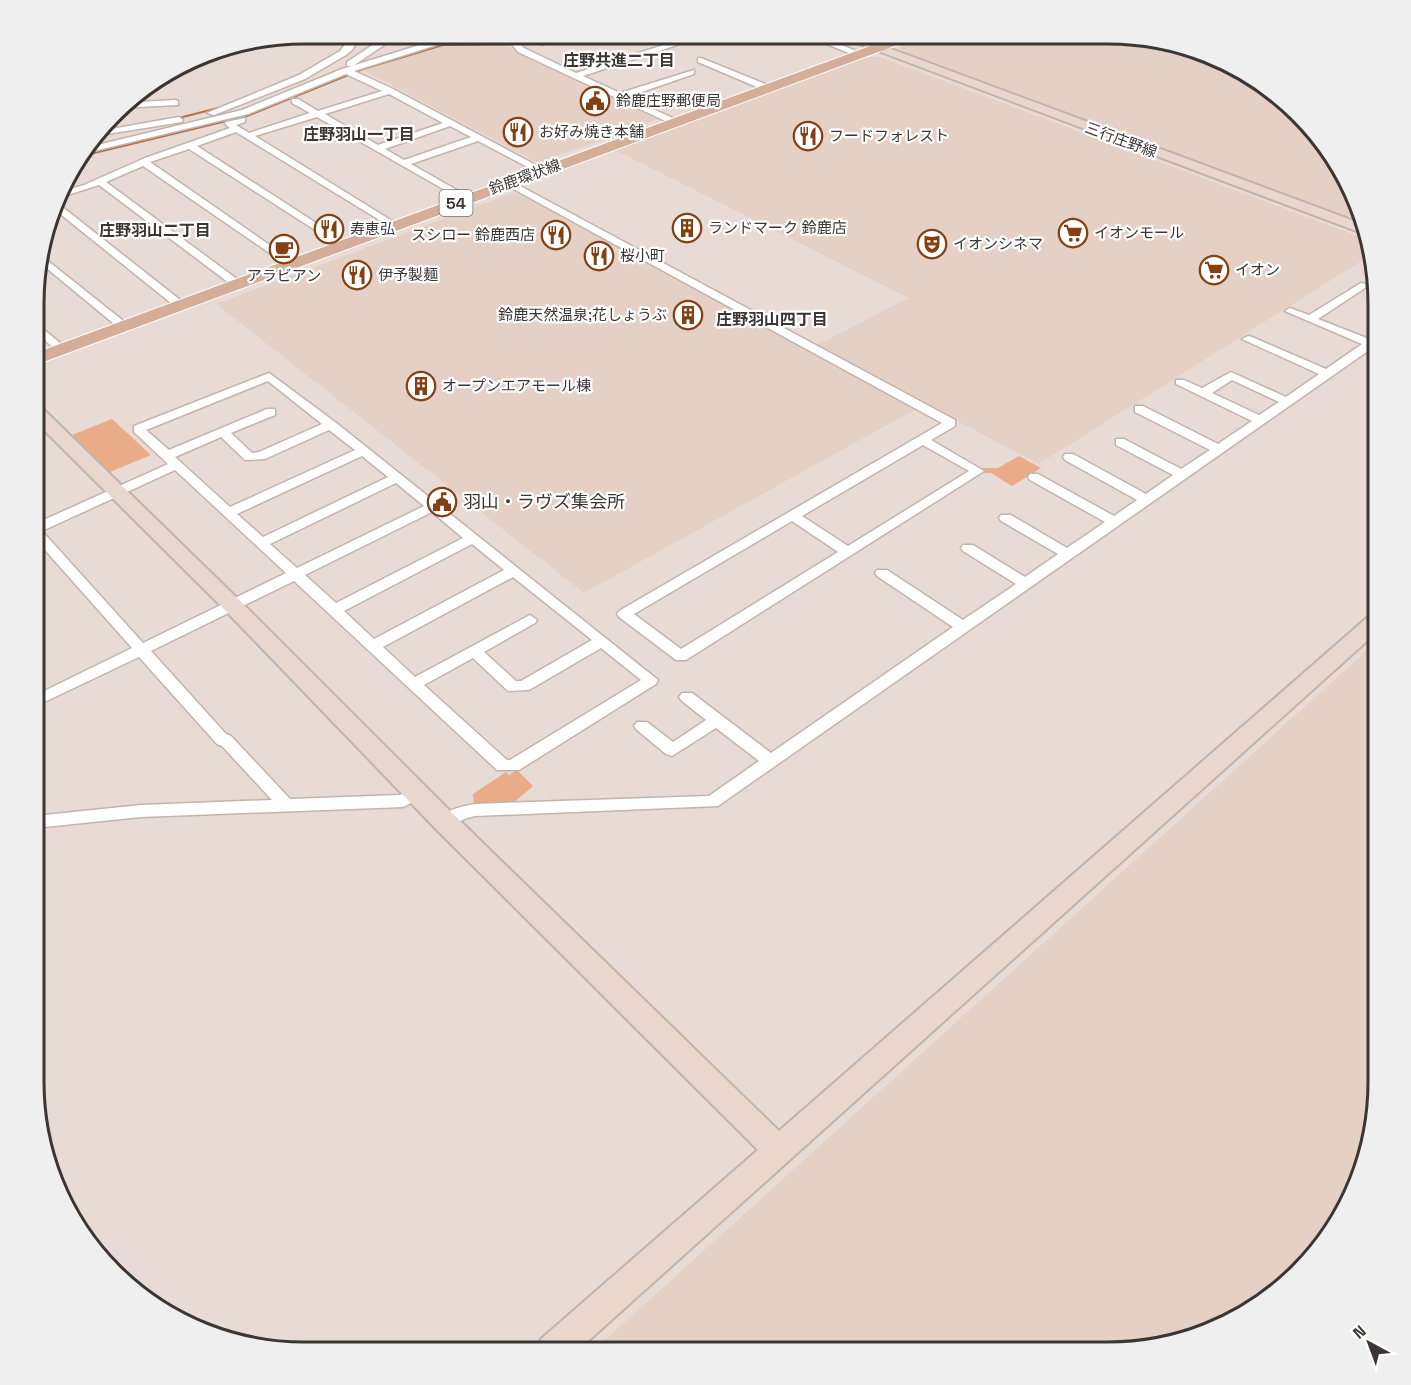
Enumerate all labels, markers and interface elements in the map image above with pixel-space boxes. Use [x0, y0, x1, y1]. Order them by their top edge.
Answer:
district label: 庄野共進二丁目 [563, 50, 675, 71]
public building icon: 鈴鹿庄野郵便局 [579, 85, 611, 117]
place label: 鈴鹿庄野郵便局 [616, 91, 721, 110]
restaurant icon: お好み焼き本舗 [502, 116, 534, 148]
street label: 三行庄野線 [1083, 118, 1160, 161]
restaurant icon: フードフォレスト [792, 120, 824, 152]
place label: お好み焼き本舗 [539, 122, 644, 141]
district label: 庄野羽山一丁目 [303, 124, 415, 145]
place label: フードフォレスト [829, 126, 949, 145]
street label: 鈴鹿環状線 [486, 155, 563, 198]
road number: 54 [440, 190, 472, 216]
building icon: ランドマーク 鈴鹿店 [671, 212, 703, 244]
restaurant icon: 寿恵弘 [313, 213, 345, 245]
supermarket icon: イオンモール [1057, 217, 1089, 249]
place label: ランドマーク 鈴鹿店 [708, 218, 847, 237]
place label: 寿恵弘 [350, 219, 395, 238]
restaurant icon: スシロー 鈴鹿西店 [540, 219, 572, 251]
district label: 庄野羽山二丁目 [99, 220, 211, 241]
place label: イオンモール [1094, 223, 1184, 242]
place label: スシロー 鈴鹿西店 [411, 225, 535, 244]
theatre icon: イオンシネマ [916, 228, 948, 260]
cafe icon: アラビアン [268, 233, 300, 265]
place label: イオンシネマ [953, 234, 1043, 253]
restaurant icon: 桜小町 [583, 240, 615, 272]
place label: 桜小町 [620, 246, 665, 265]
supermarket icon: イオン [1198, 254, 1230, 286]
restaurant icon: 伊予製麺 [341, 259, 373, 291]
place label: イオン [1235, 260, 1280, 279]
place label: 伊予製麺 [378, 265, 438, 284]
place label: アラビアン [247, 266, 321, 285]
building icon: 鈴鹿天然温泉;花しょうぶ [672, 299, 704, 331]
place label: 鈴鹿天然温泉;花しょうぶ [498, 305, 667, 324]
district label: 庄野羽山四丁目 [716, 309, 828, 330]
building icon: オープンエアモール棟 [405, 370, 437, 402]
place label: オープンエアモール棟 [442, 376, 591, 395]
public building icon: 羽山・ラヴズ集会所 [426, 486, 458, 518]
place label: 羽山・ラヴズ集会所 [463, 490, 625, 513]
north arrow [1339, 1313, 1399, 1373]
text: N [1349, 1321, 1370, 1344]

